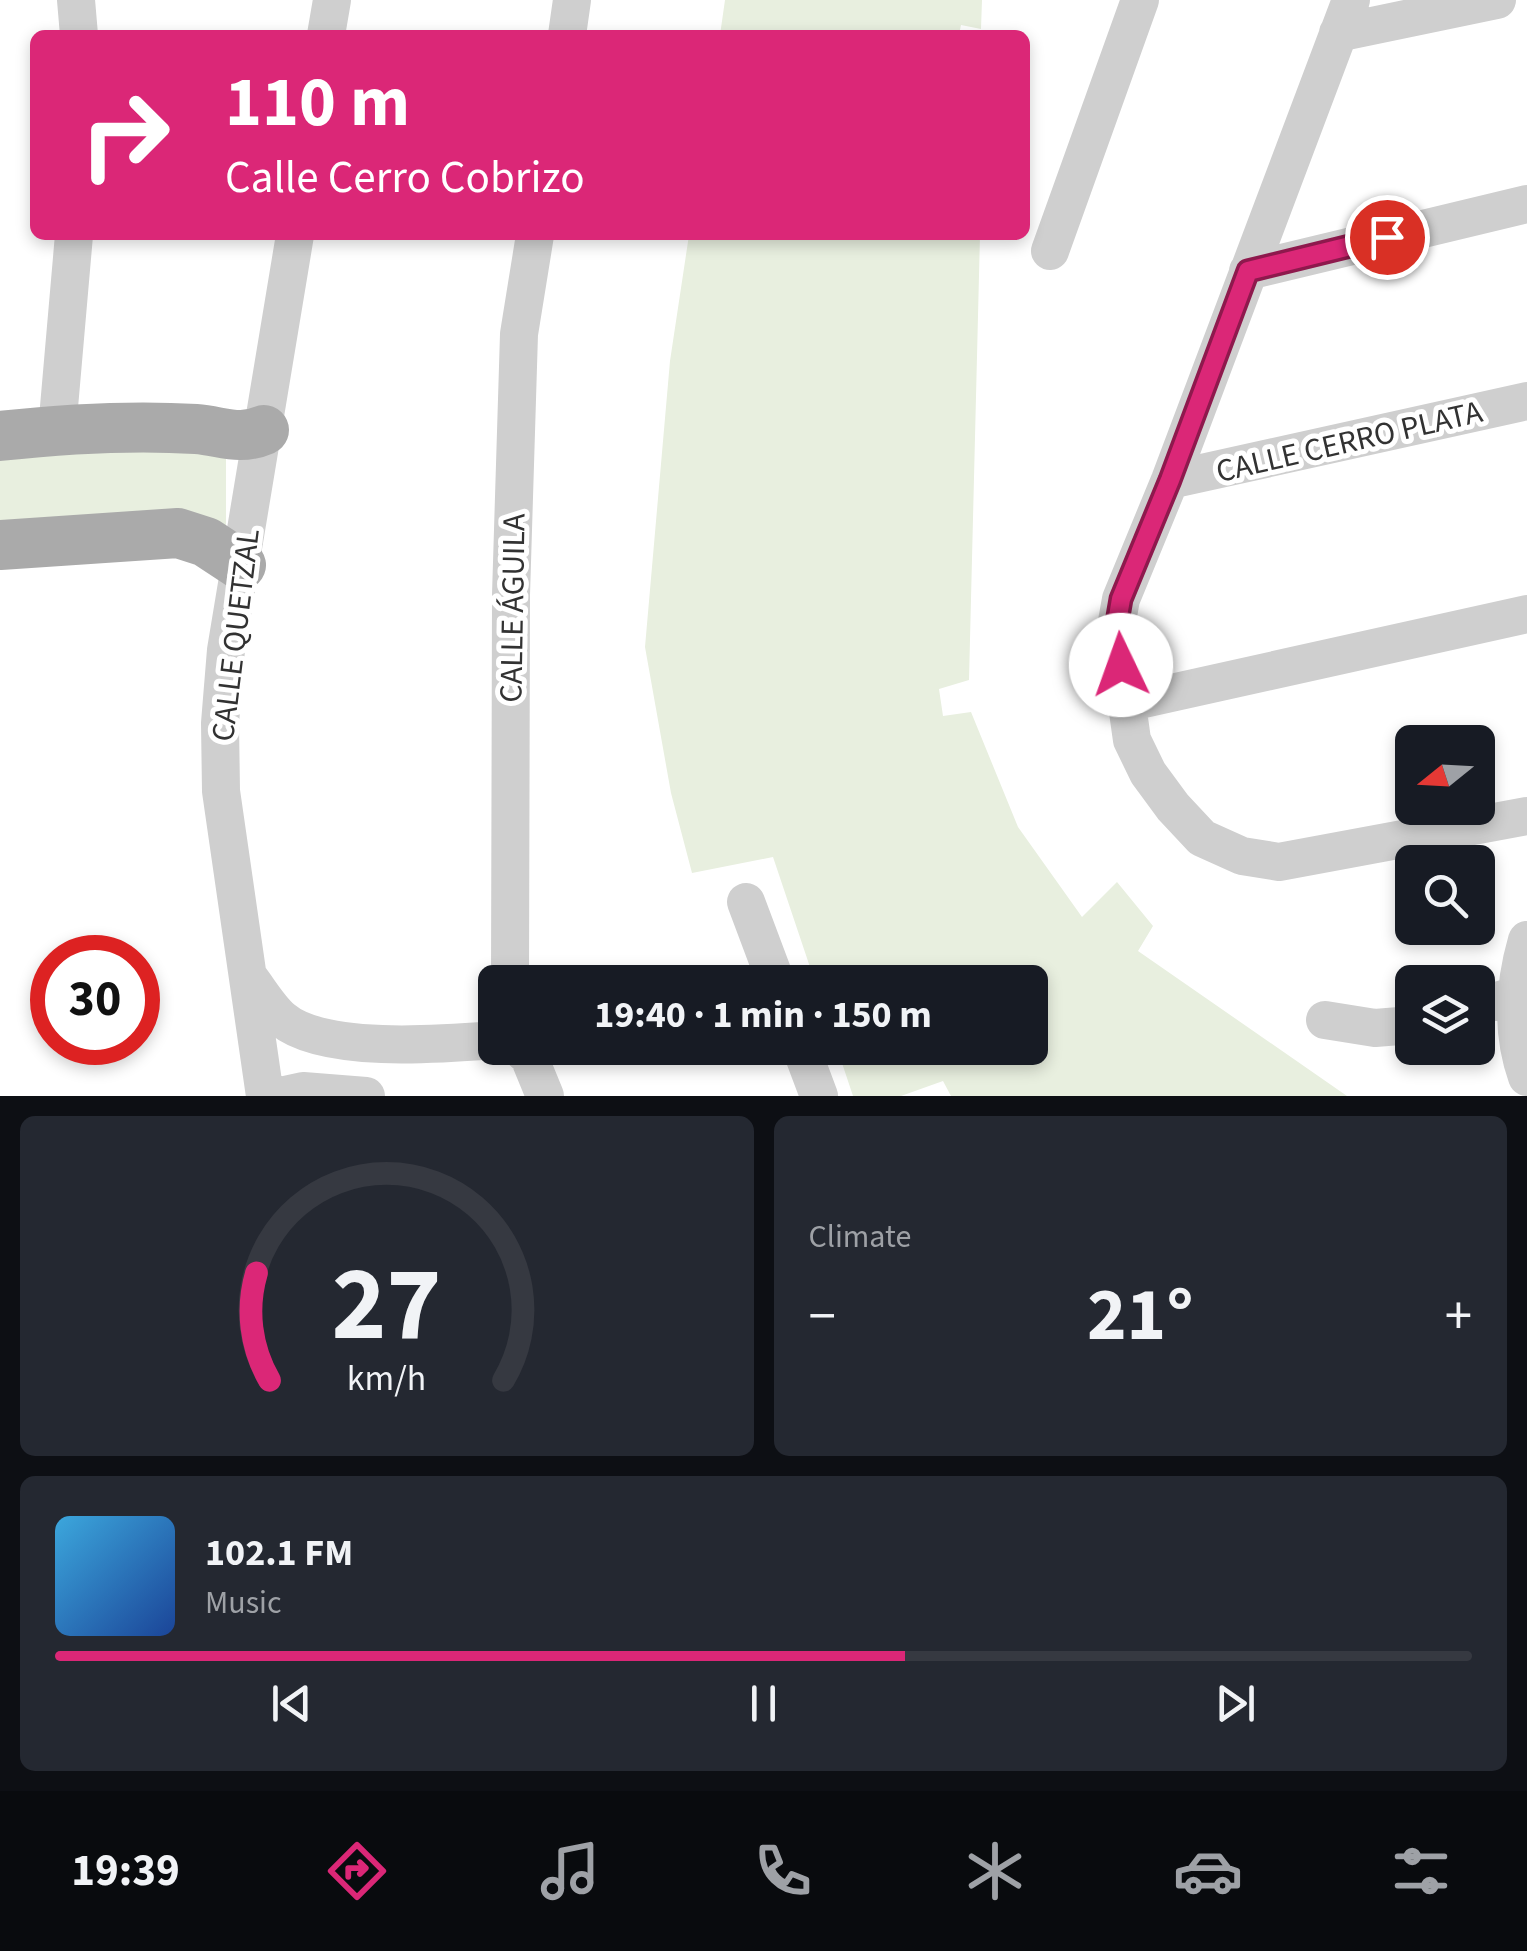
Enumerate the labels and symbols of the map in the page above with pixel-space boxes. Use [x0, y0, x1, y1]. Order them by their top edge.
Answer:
pin [1345, 195, 1430, 280]
street label: CALLE CERRO PLATA [1212, 389, 1487, 495]
street label: CALLE ÁGUILA [488, 513, 538, 703]
street label: CALLE QUETZAL [200, 526, 272, 744]
position arrow [1069, 613, 1173, 717]
north arrow [1395, 725, 1495, 825]
speed limit sign: 30 [30, 935, 160, 1065]

